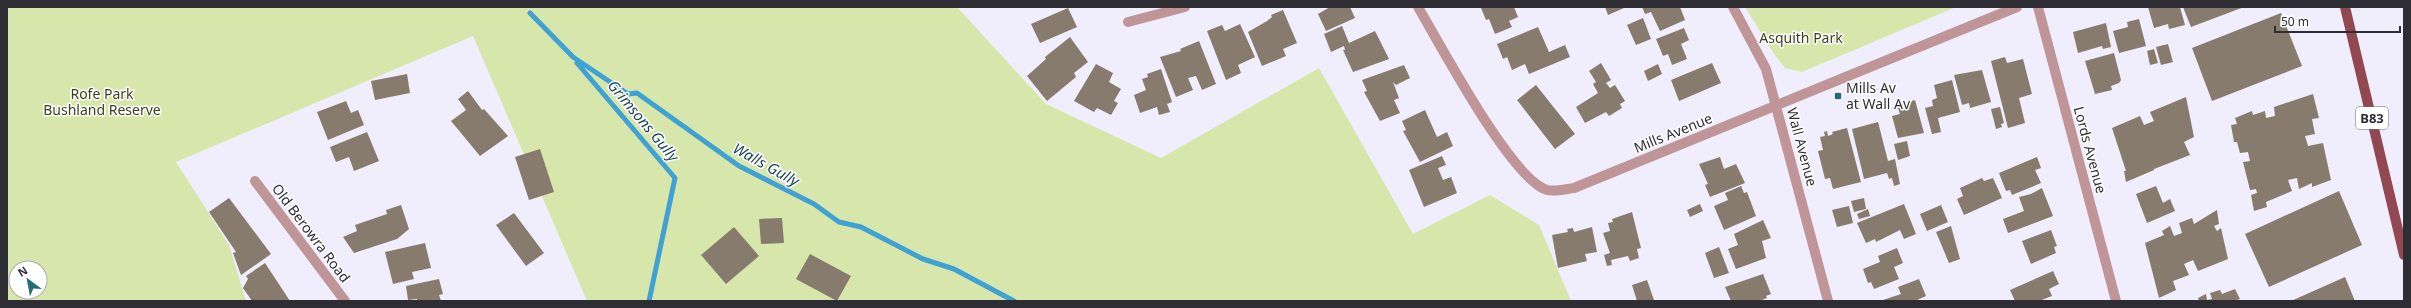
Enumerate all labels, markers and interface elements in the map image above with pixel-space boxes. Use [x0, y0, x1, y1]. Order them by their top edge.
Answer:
scale bar [2275, 8, 2400, 34]
text: 50 m [2281, 13, 2309, 30]
park label: Asquith Park [1759, 28, 1843, 47]
water label: Grimsons Gully [604, 75, 684, 166]
place label: Mills Av at Wall Av [1846, 78, 1911, 113]
park label: Rofe Park Bushland Reserve [43, 84, 161, 119]
marker: Mills Av at Wall Av [1833, 91, 1843, 101]
street label: Lords Avenue [2070, 104, 2111, 196]
street label: Wall Avenue [1783, 105, 1822, 188]
road number: B83 [2356, 107, 2388, 129]
street label: Mills Avenue [1631, 108, 1715, 157]
water label: Walls Gully [730, 138, 804, 191]
street label: Old Berowra Road [268, 179, 355, 286]
north arrow [8, 260, 48, 300]
text: N [15, 262, 30, 280]

